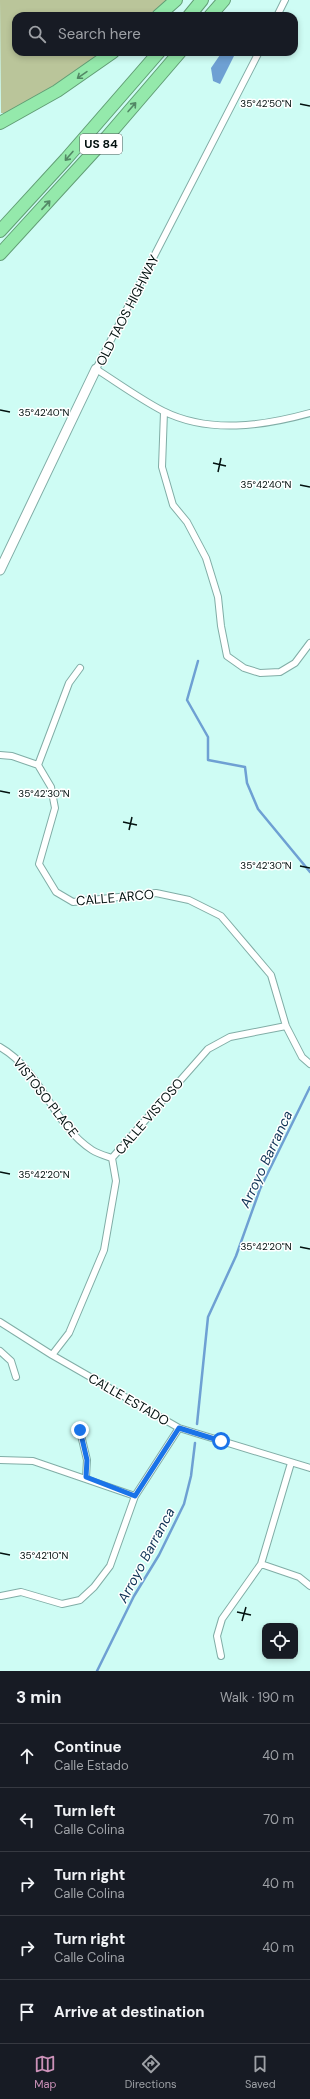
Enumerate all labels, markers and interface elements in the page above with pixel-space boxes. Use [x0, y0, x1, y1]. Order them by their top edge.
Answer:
search box [12, 12, 298, 56]
icon: search [26, 23, 48, 45]
text: Search here [58, 24, 141, 44]
one-way arrow [76, 71, 87, 79]
text: 35°42'50"N [240, 97, 292, 110]
one-way arrow [128, 102, 137, 113]
road number: US 84 [80, 134, 122, 154]
one-way arrow [65, 150, 74, 160]
one-way arrow [41, 200, 50, 210]
street label: OLD TAOS HIGHWAY [92, 252, 163, 369]
text: 35°42'40"N [18, 406, 70, 419]
text: 35°42'40"N [240, 478, 292, 491]
text: 35°42'30"N [18, 787, 70, 800]
text: 35°42'30"N [240, 859, 292, 872]
street label: CALLE ARCO [75, 886, 155, 909]
street label: VISTOSO PLACE [9, 1054, 82, 1140]
street label: CALLE VISTOSO [112, 1075, 187, 1158]
water label: Arroyo Barranca [235, 1107, 296, 1211]
text: 35°42'20"N [18, 1168, 70, 1181]
text: 35°42'20"N [240, 1240, 292, 1253]
street label: CALLE ESTADO [85, 1369, 172, 1429]
route end [71, 1421, 89, 1439]
route start [212, 1432, 230, 1450]
water label: Arroyo Barranca [113, 1504, 179, 1607]
text: 35°42'10"N [20, 1549, 68, 1562]
map controls [262, 1623, 298, 1659]
button: locate [262, 1623, 298, 1659]
text: 3 min [16, 1686, 61, 1708]
text: Walk · 190 m [220, 1689, 294, 1706]
text: Continue [54, 1737, 122, 1757]
icon: ahead [16, 1745, 38, 1767]
text: 40 m [262, 1747, 294, 1764]
text: Calle Estado [54, 1757, 129, 1774]
text: Turn left [54, 1801, 115, 1821]
icon: left [16, 1809, 38, 1831]
text: 70 m [263, 1811, 294, 1828]
text: Calle Colina [54, 1821, 125, 1838]
text: Turn right [54, 1865, 125, 1885]
icon: right [16, 1873, 38, 1895]
text: 40 m [262, 1875, 294, 1892]
text: Calle Colina [54, 1885, 125, 1902]
text: Turn right [54, 1929, 125, 1949]
icon: right [16, 1937, 38, 1959]
text: 40 m [262, 1939, 294, 1956]
text: Calle Colina [54, 1949, 125, 1966]
icon: arrive [16, 2001, 38, 2023]
text: Arrive at destination [54, 2002, 205, 2022]
tab: Map [34, 2053, 56, 2091]
tab: Directions [125, 2053, 177, 2091]
tab: Saved [245, 2053, 276, 2091]

